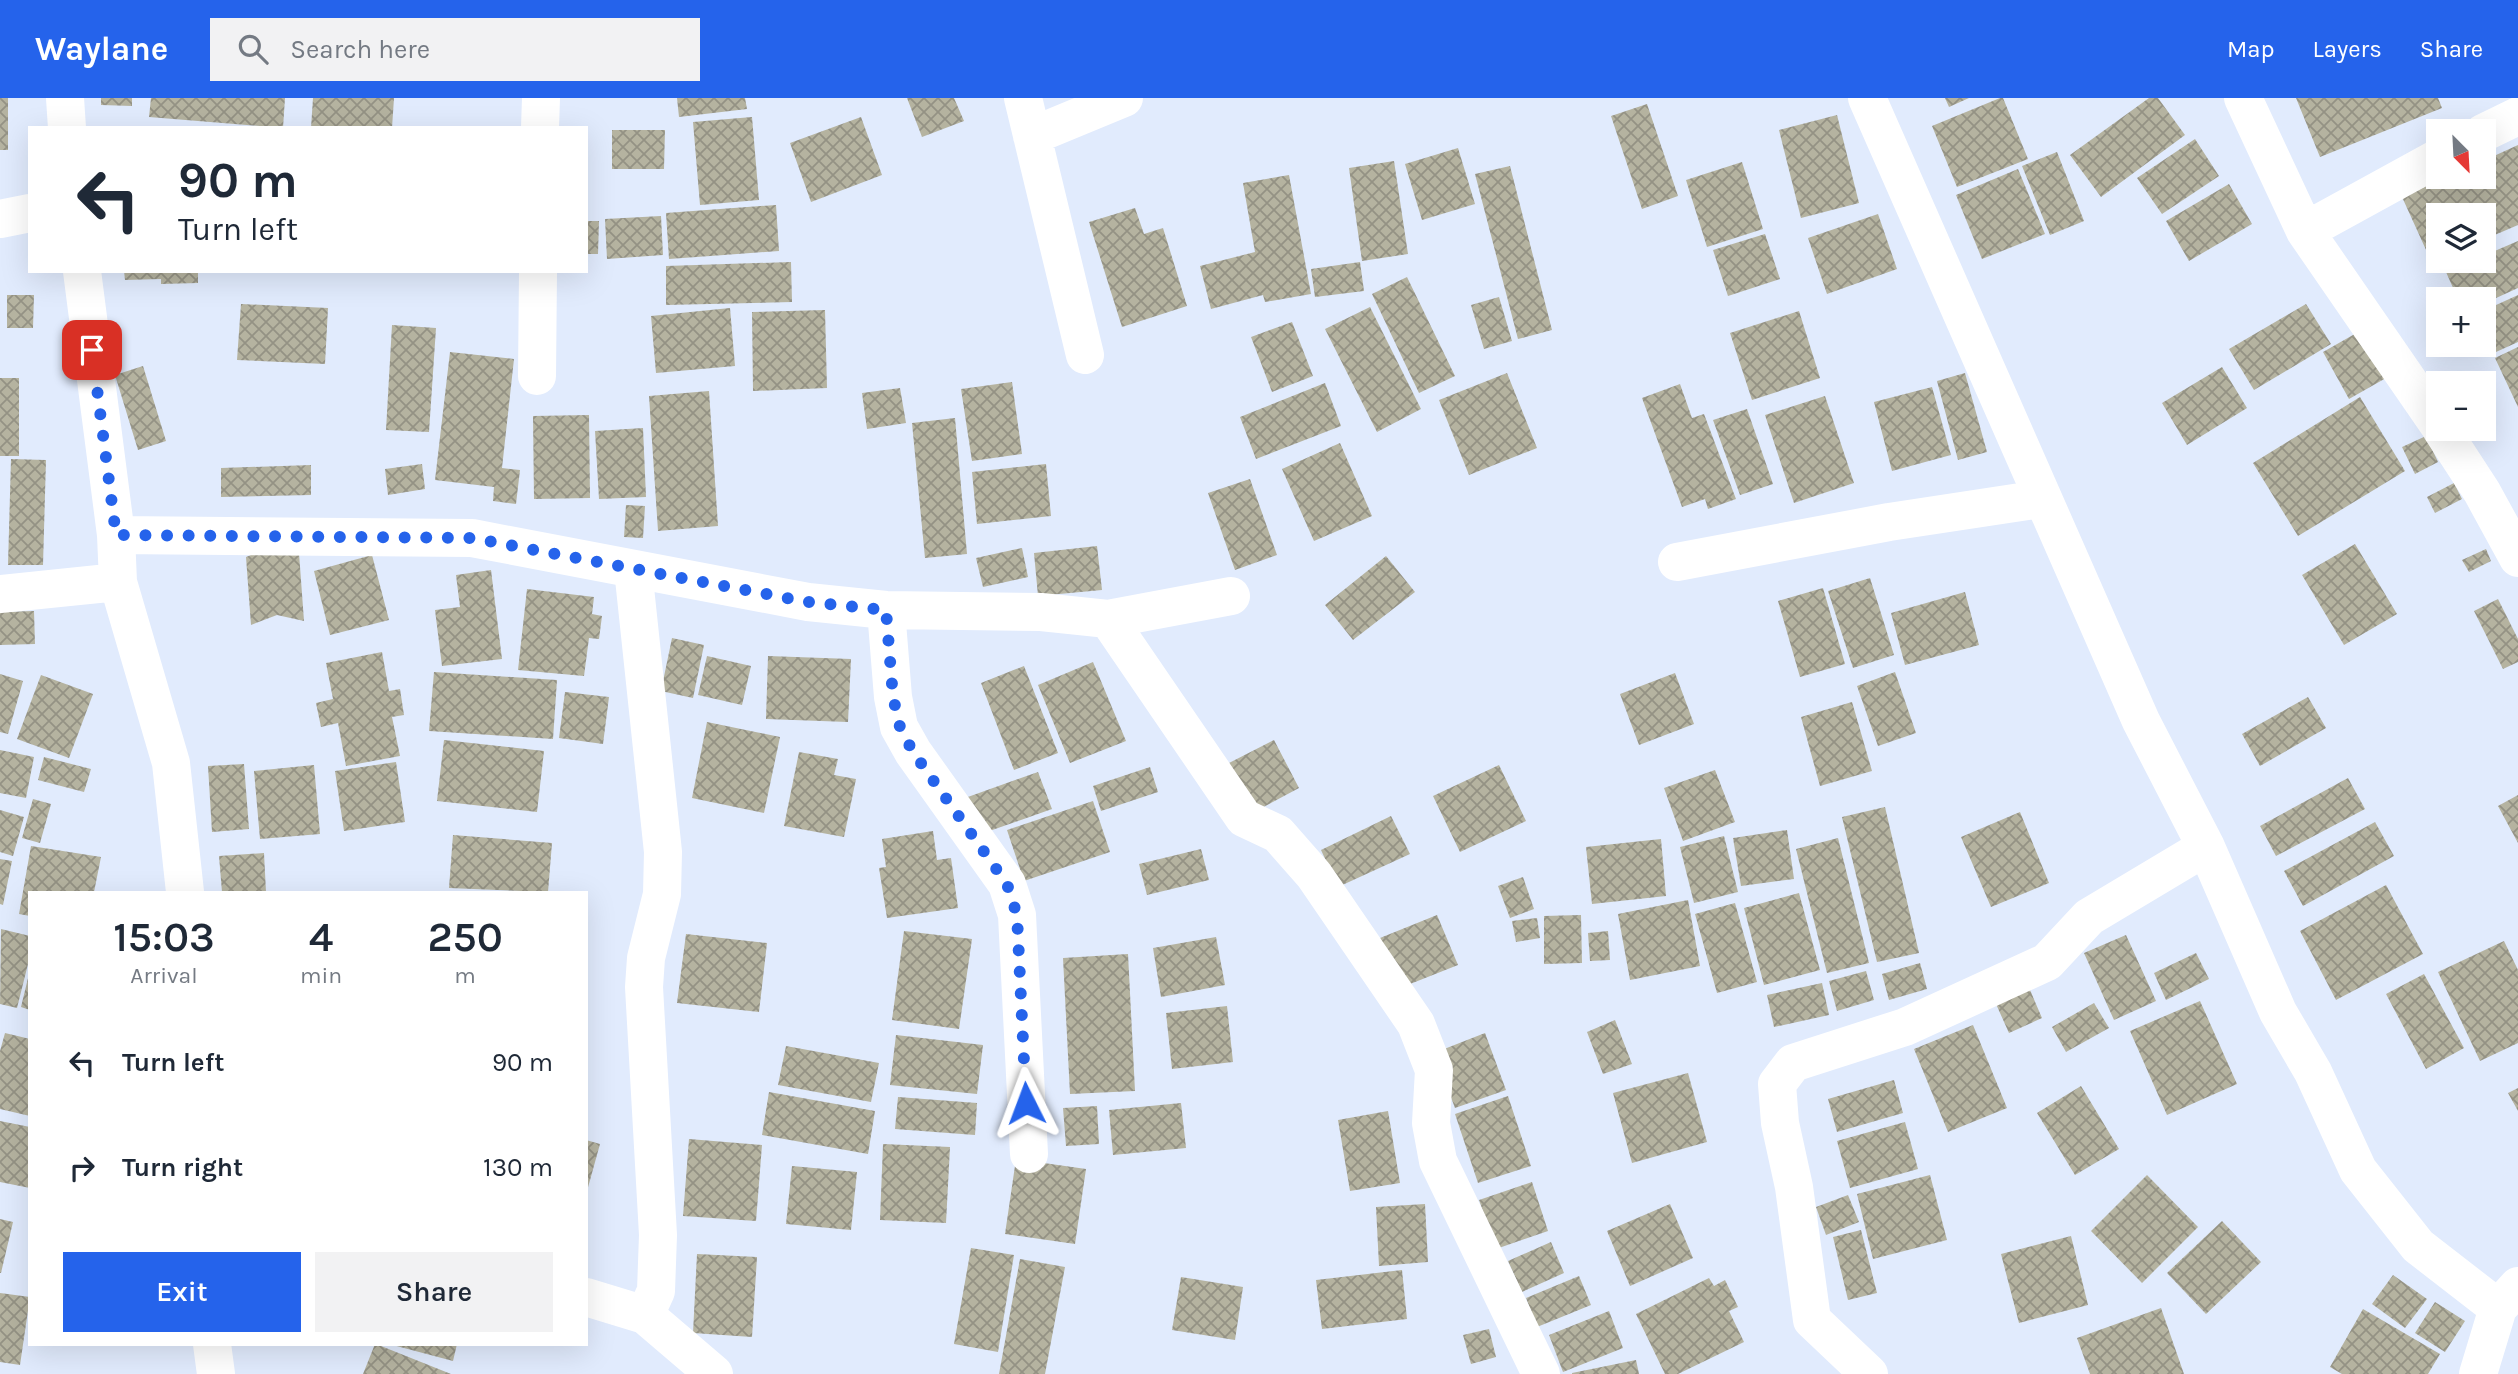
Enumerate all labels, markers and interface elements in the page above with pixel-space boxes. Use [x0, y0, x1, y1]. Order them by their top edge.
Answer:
search box [210, 18, 700, 81]
text: Waylane [35, 30, 168, 68]
icon: search [234, 30, 272, 68]
text: Search here [290, 34, 430, 65]
text: Map [2227, 35, 2275, 63]
text: Layers [2313, 35, 2382, 63]
text: Share [2420, 35, 2483, 63]
north arrow [2426, 119, 2496, 189]
map controls [2426, 119, 2496, 441]
text: 90 m [178, 152, 298, 209]
icon: left [63, 154, 154, 245]
button: layers [2426, 203, 2496, 273]
text: Turn left [178, 211, 298, 248]
button: + [2426, 287, 2496, 357]
pin [62, 320, 122, 380]
icon: arrive [73, 331, 111, 369]
button: − [2426, 371, 2496, 441]
text: 15:03 [113, 912, 215, 962]
text: 4 [309, 912, 333, 962]
text: 250 [427, 912, 503, 962]
text: Arrival [130, 962, 198, 989]
text: min [300, 962, 342, 989]
text: m [454, 962, 476, 989]
icon: left [63, 1044, 101, 1082]
text: Turn left [122, 1047, 224, 1078]
text: 90 m [492, 1047, 553, 1078]
position arrow [989, 1066, 1063, 1140]
icon: right [63, 1149, 101, 1187]
text: Turn right [122, 1152, 243, 1183]
text: 130 m [483, 1152, 553, 1183]
button: Exit [63, 1252, 301, 1332]
button: Share [315, 1252, 553, 1332]

